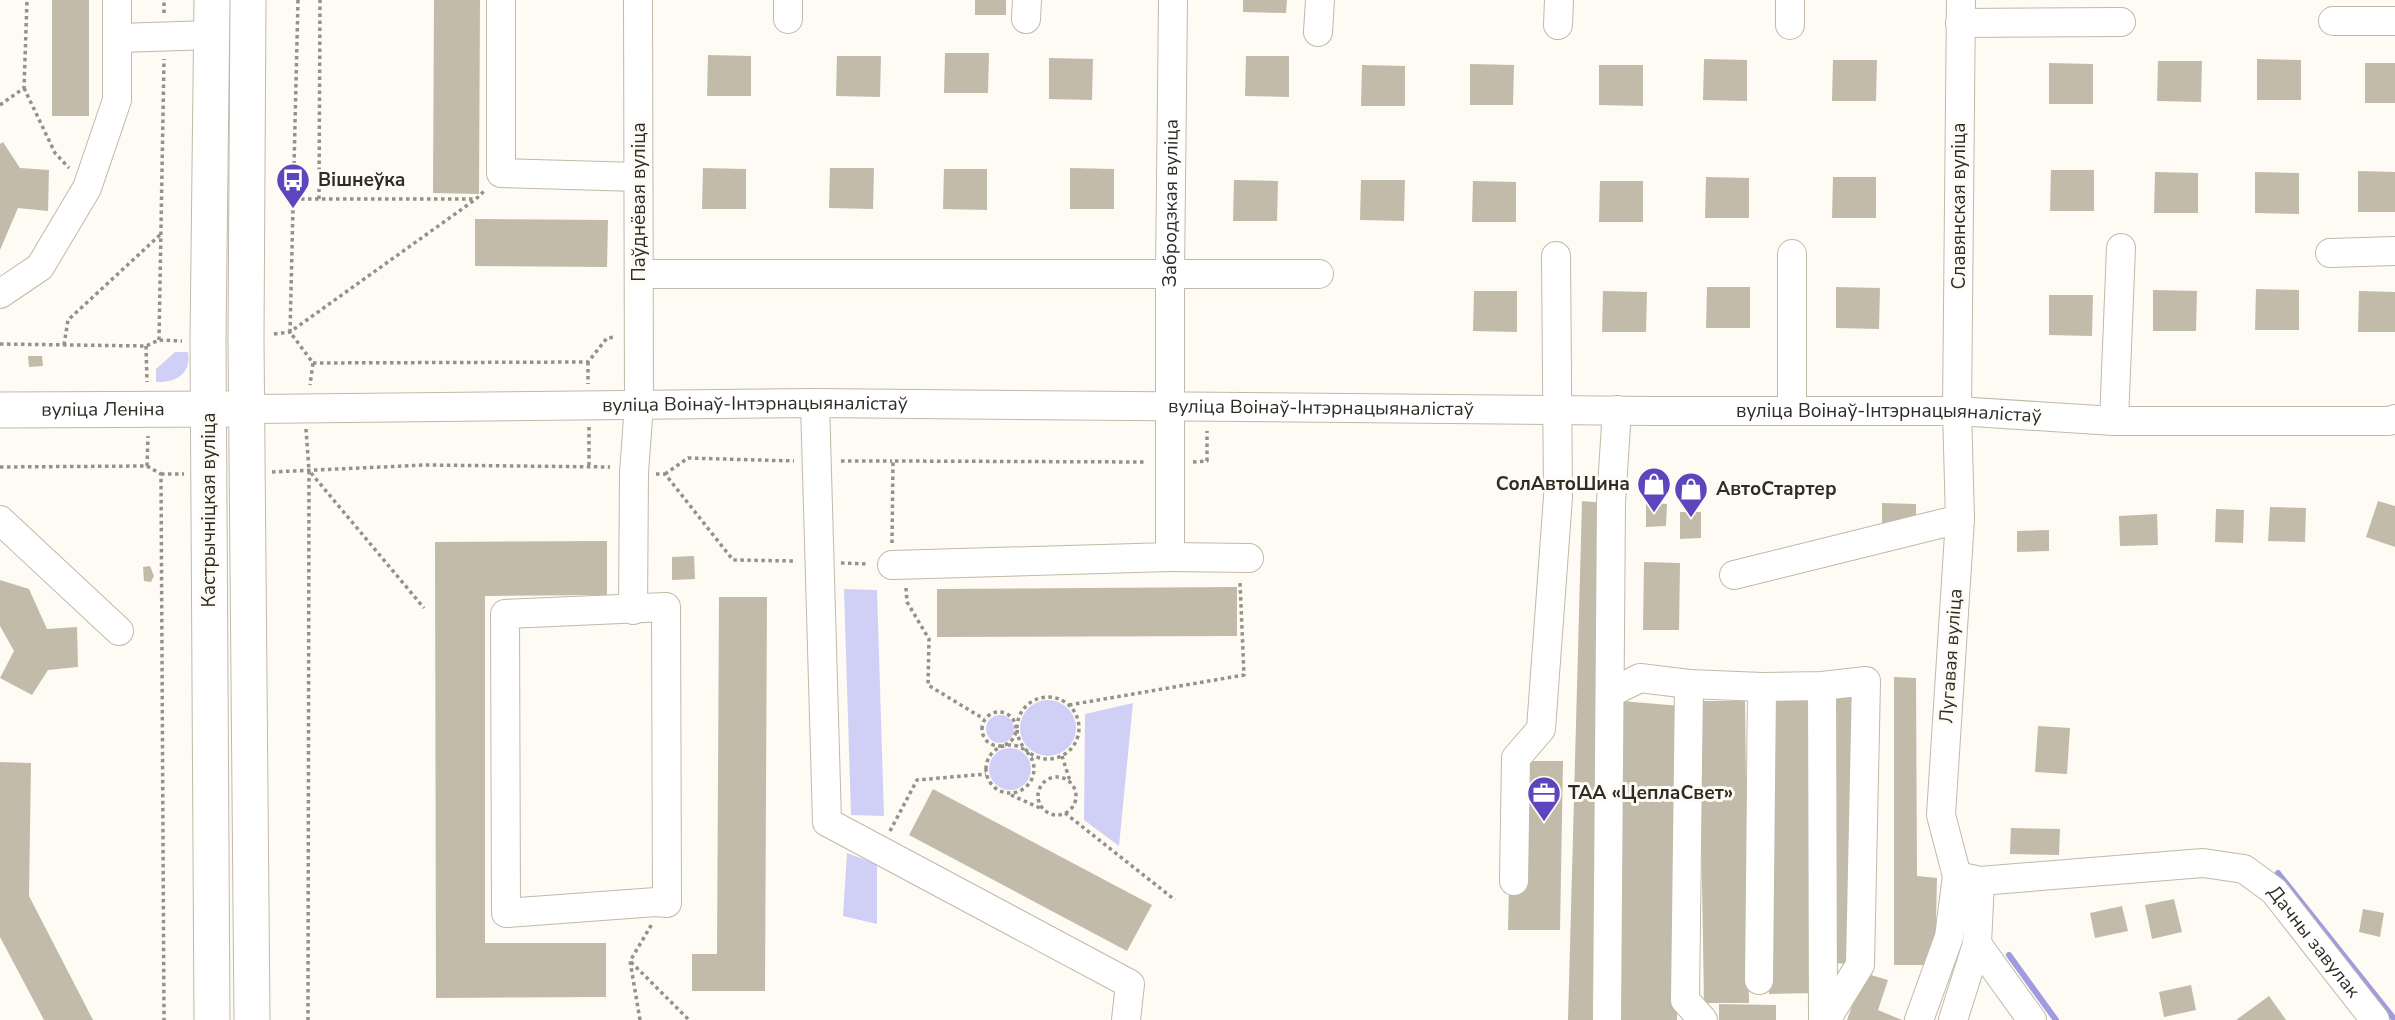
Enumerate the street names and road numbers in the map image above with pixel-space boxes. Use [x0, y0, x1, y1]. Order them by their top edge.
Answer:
street label: Забродзкая вуліца [1157, 119, 1185, 287]
street label: Паўднёвая вуліца [626, 122, 652, 282]
street label: Славянская вуліца [1946, 123, 1972, 289]
street label: вуліца Воінаў-Інтэрнацыяналістаў [602, 390, 908, 418]
street label: вуліца Воінаў-Інтэрнацыяналістаў [1168, 393, 1474, 422]
street label: вуліца Леніна [41, 396, 165, 423]
street label: вуліца Воінаў-Інтэрнацыяналістаў [1736, 398, 2042, 429]
street label: Кастрычніцкая вуліца [196, 413, 222, 607]
street label: Лугавая вуліца [1933, 588, 1969, 724]
street label: Дачны завулак [2261, 880, 2366, 1003]

